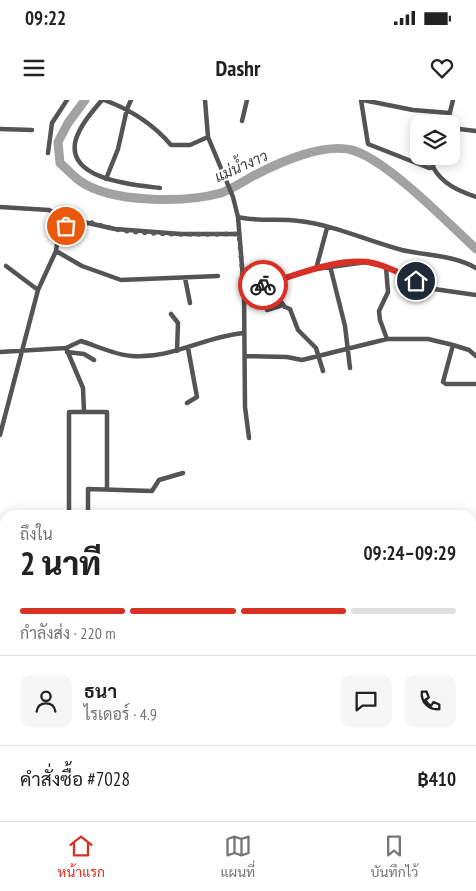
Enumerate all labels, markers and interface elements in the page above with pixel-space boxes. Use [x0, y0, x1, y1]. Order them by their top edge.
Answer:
text: 09:22 [25, 6, 66, 30]
icon: menu [20, 54, 48, 82]
text: Dashr [216, 54, 260, 82]
icon: heart [428, 54, 456, 82]
map controls [410, 115, 460, 165]
button: layers [410, 115, 460, 165]
water label: แม่น้ำงาว [210, 143, 271, 186]
pin [45, 205, 87, 247]
icon: bag [52, 212, 80, 240]
courier [238, 260, 288, 310]
pin [395, 260, 437, 302]
icon: home [402, 267, 430, 295]
icon: bike [249, 271, 277, 299]
text: ถึงใน [20, 524, 53, 544]
text: 09:24–09:29 [363, 541, 456, 565]
text: 2 นาที [20, 542, 101, 584]
text: กำลังส่ง · 220 m [20, 623, 116, 643]
button: person [20, 675, 72, 727]
button: chat [340, 675, 392, 727]
button: phone [404, 675, 456, 727]
text: ธนา [84, 679, 117, 703]
text: ไรเดอร์ · 4.9 [84, 704, 157, 724]
text: คำสั่งซื้อ #7028 [20, 767, 130, 791]
text: ฿410 [417, 767, 456, 791]
tab: หน้าแรก [58, 832, 105, 881]
tab: แผนที่ [220, 832, 255, 881]
tab: บันทึกไว้ [371, 832, 418, 881]

